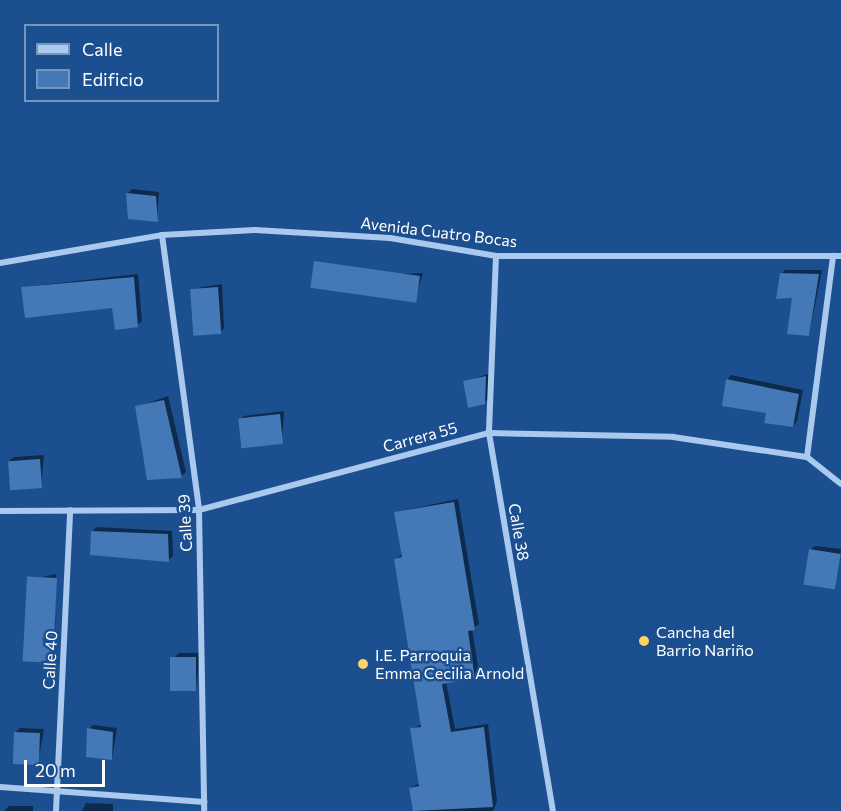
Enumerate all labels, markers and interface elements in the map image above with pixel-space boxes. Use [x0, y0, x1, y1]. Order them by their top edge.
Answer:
legend [24, 24, 219, 102]
text: Calle [82, 38, 122, 60]
text: Edificio [82, 68, 144, 90]
street label: Avenida Cuatro Bocas [360, 213, 518, 251]
street label: Carrera 55 [381, 418, 459, 456]
street label: Calle 39 [174, 494, 196, 552]
street label: Calle 38 [505, 502, 533, 562]
place label: Cancha del Barrio Nariño [656, 622, 754, 660]
street label: Calle 40 [39, 630, 61, 690]
marker: Cancha del Barrio Nariño [637, 634, 651, 648]
place label: I.E. Parroquia Emma Cecilia Arnold [375, 645, 524, 683]
marker: I.E. Parroquia Emma Cecilia Arnold [356, 657, 370, 671]
scale bar [27, 748, 108, 786]
text: 20 m [35, 759, 76, 781]

